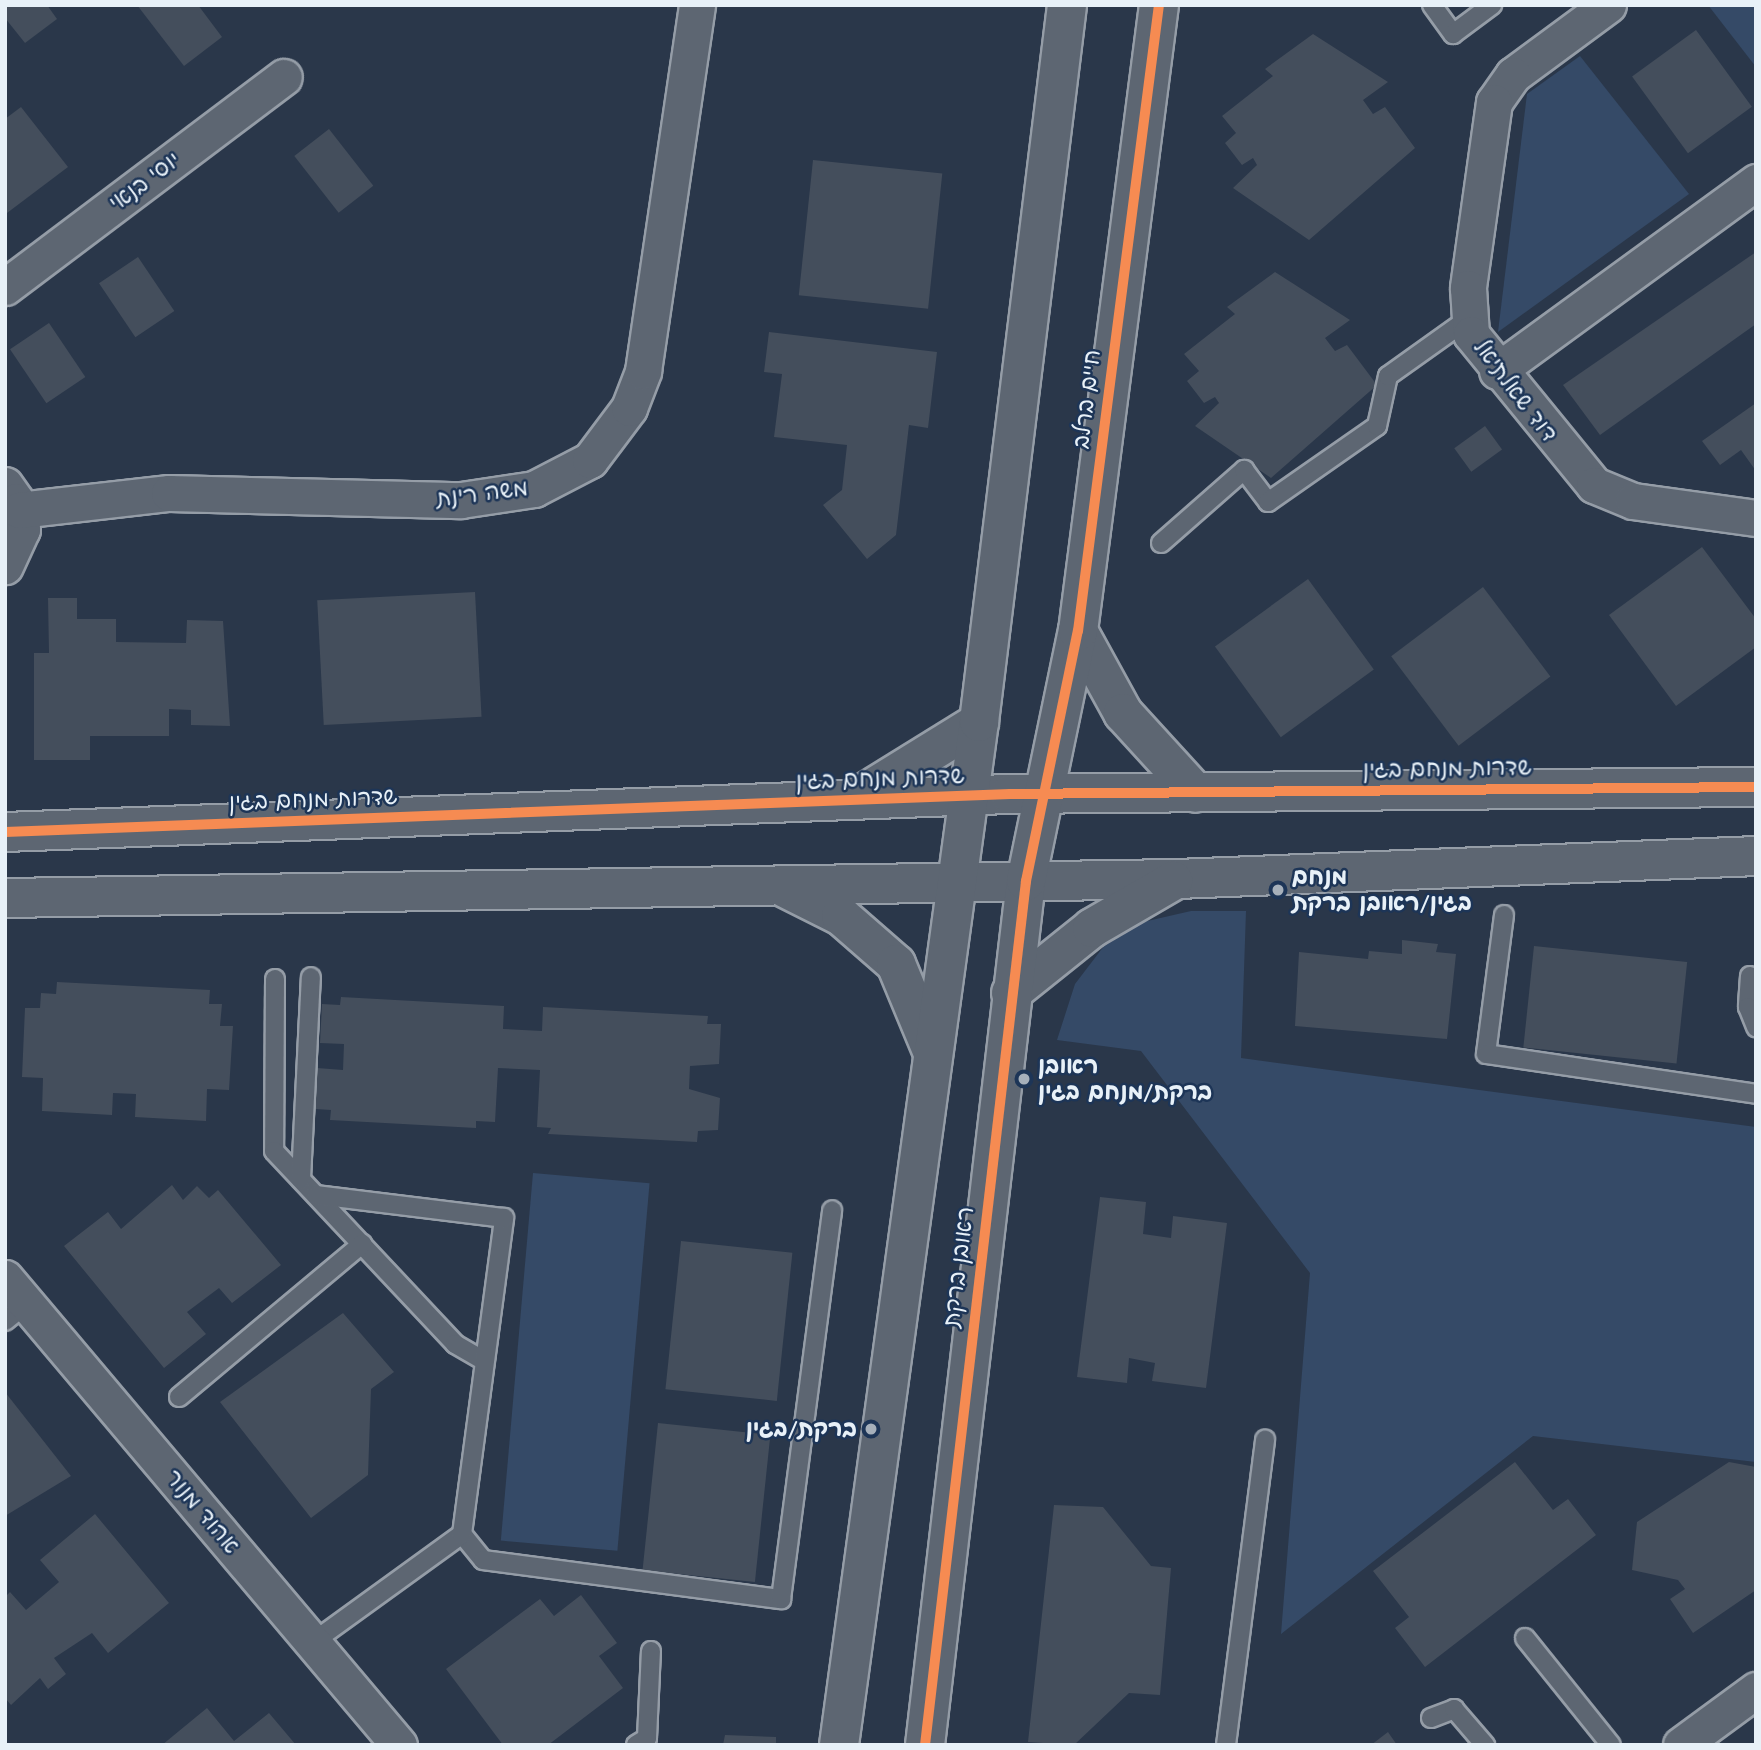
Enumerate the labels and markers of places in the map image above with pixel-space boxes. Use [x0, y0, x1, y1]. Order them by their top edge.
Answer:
place label: מנחם בגין/ראובן ברקת [1292, 863, 1472, 917]
marker: מנחם בגין/ראובן ברקת [1270, 882, 1286, 898]
place label: ראובן ברקת/מנחם בגין [1038, 1052, 1212, 1106]
marker: ראובן ברקת/מנחם בגין [1016, 1071, 1032, 1087]
place label: ברקת/בגין [746, 1415, 857, 1443]
marker: ברקת/בגין [863, 1421, 879, 1437]

